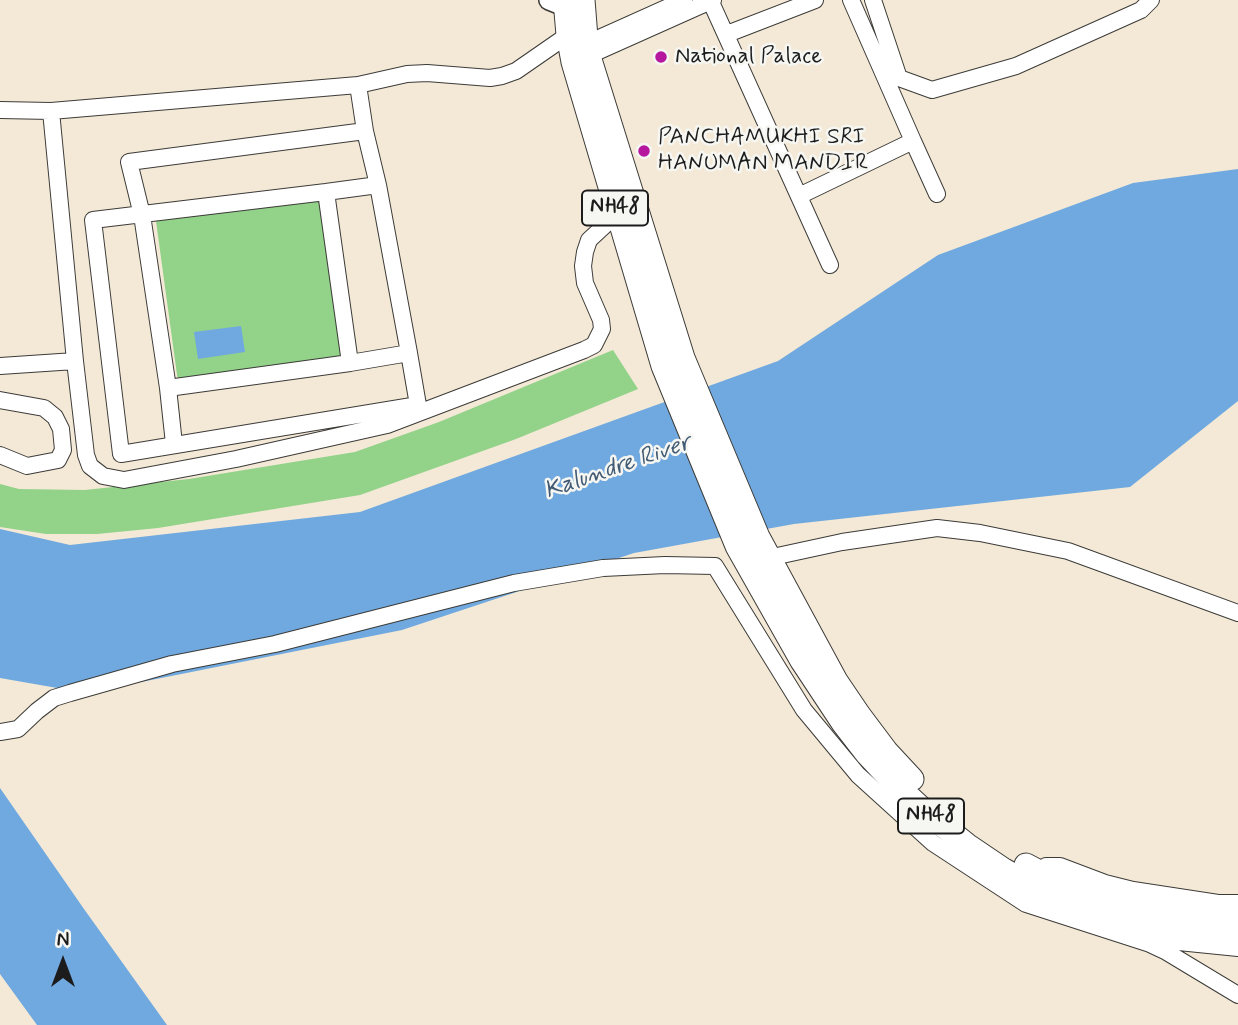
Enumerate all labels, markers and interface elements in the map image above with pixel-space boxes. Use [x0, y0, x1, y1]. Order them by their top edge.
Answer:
place label: National Palace [675, 43, 822, 71]
marker: National Palace [653, 49, 669, 65]
place label: PANCHAMUKHI SRI HANUMAN MANDIR [658, 124, 868, 178]
marker: PANCHAMUKHI SRI HANUMAN MANDIR [636, 143, 652, 159]
road number: NH48 [582, 190, 648, 226]
water label: Kalundre River [541, 429, 695, 507]
road number: NH48 [898, 798, 964, 834]
north arrow [28, 927, 98, 997]
text: N [57, 928, 69, 953]

